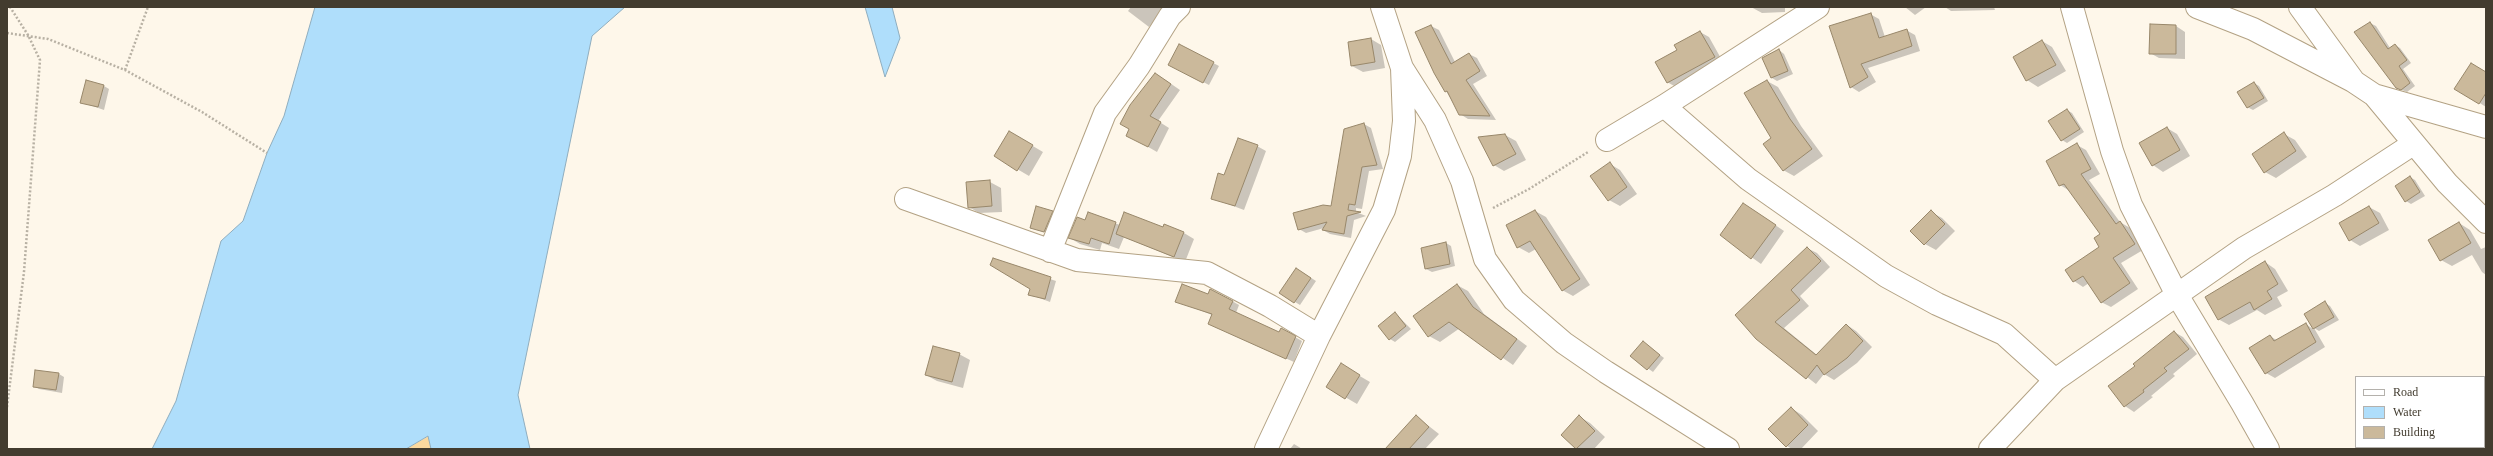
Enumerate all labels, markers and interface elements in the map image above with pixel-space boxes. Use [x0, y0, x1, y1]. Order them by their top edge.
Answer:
legend [2355, 376, 2485, 448]
text: Road [2393, 385, 2418, 399]
text: Water [2393, 405, 2421, 419]
text: Building [2393, 425, 2435, 439]

